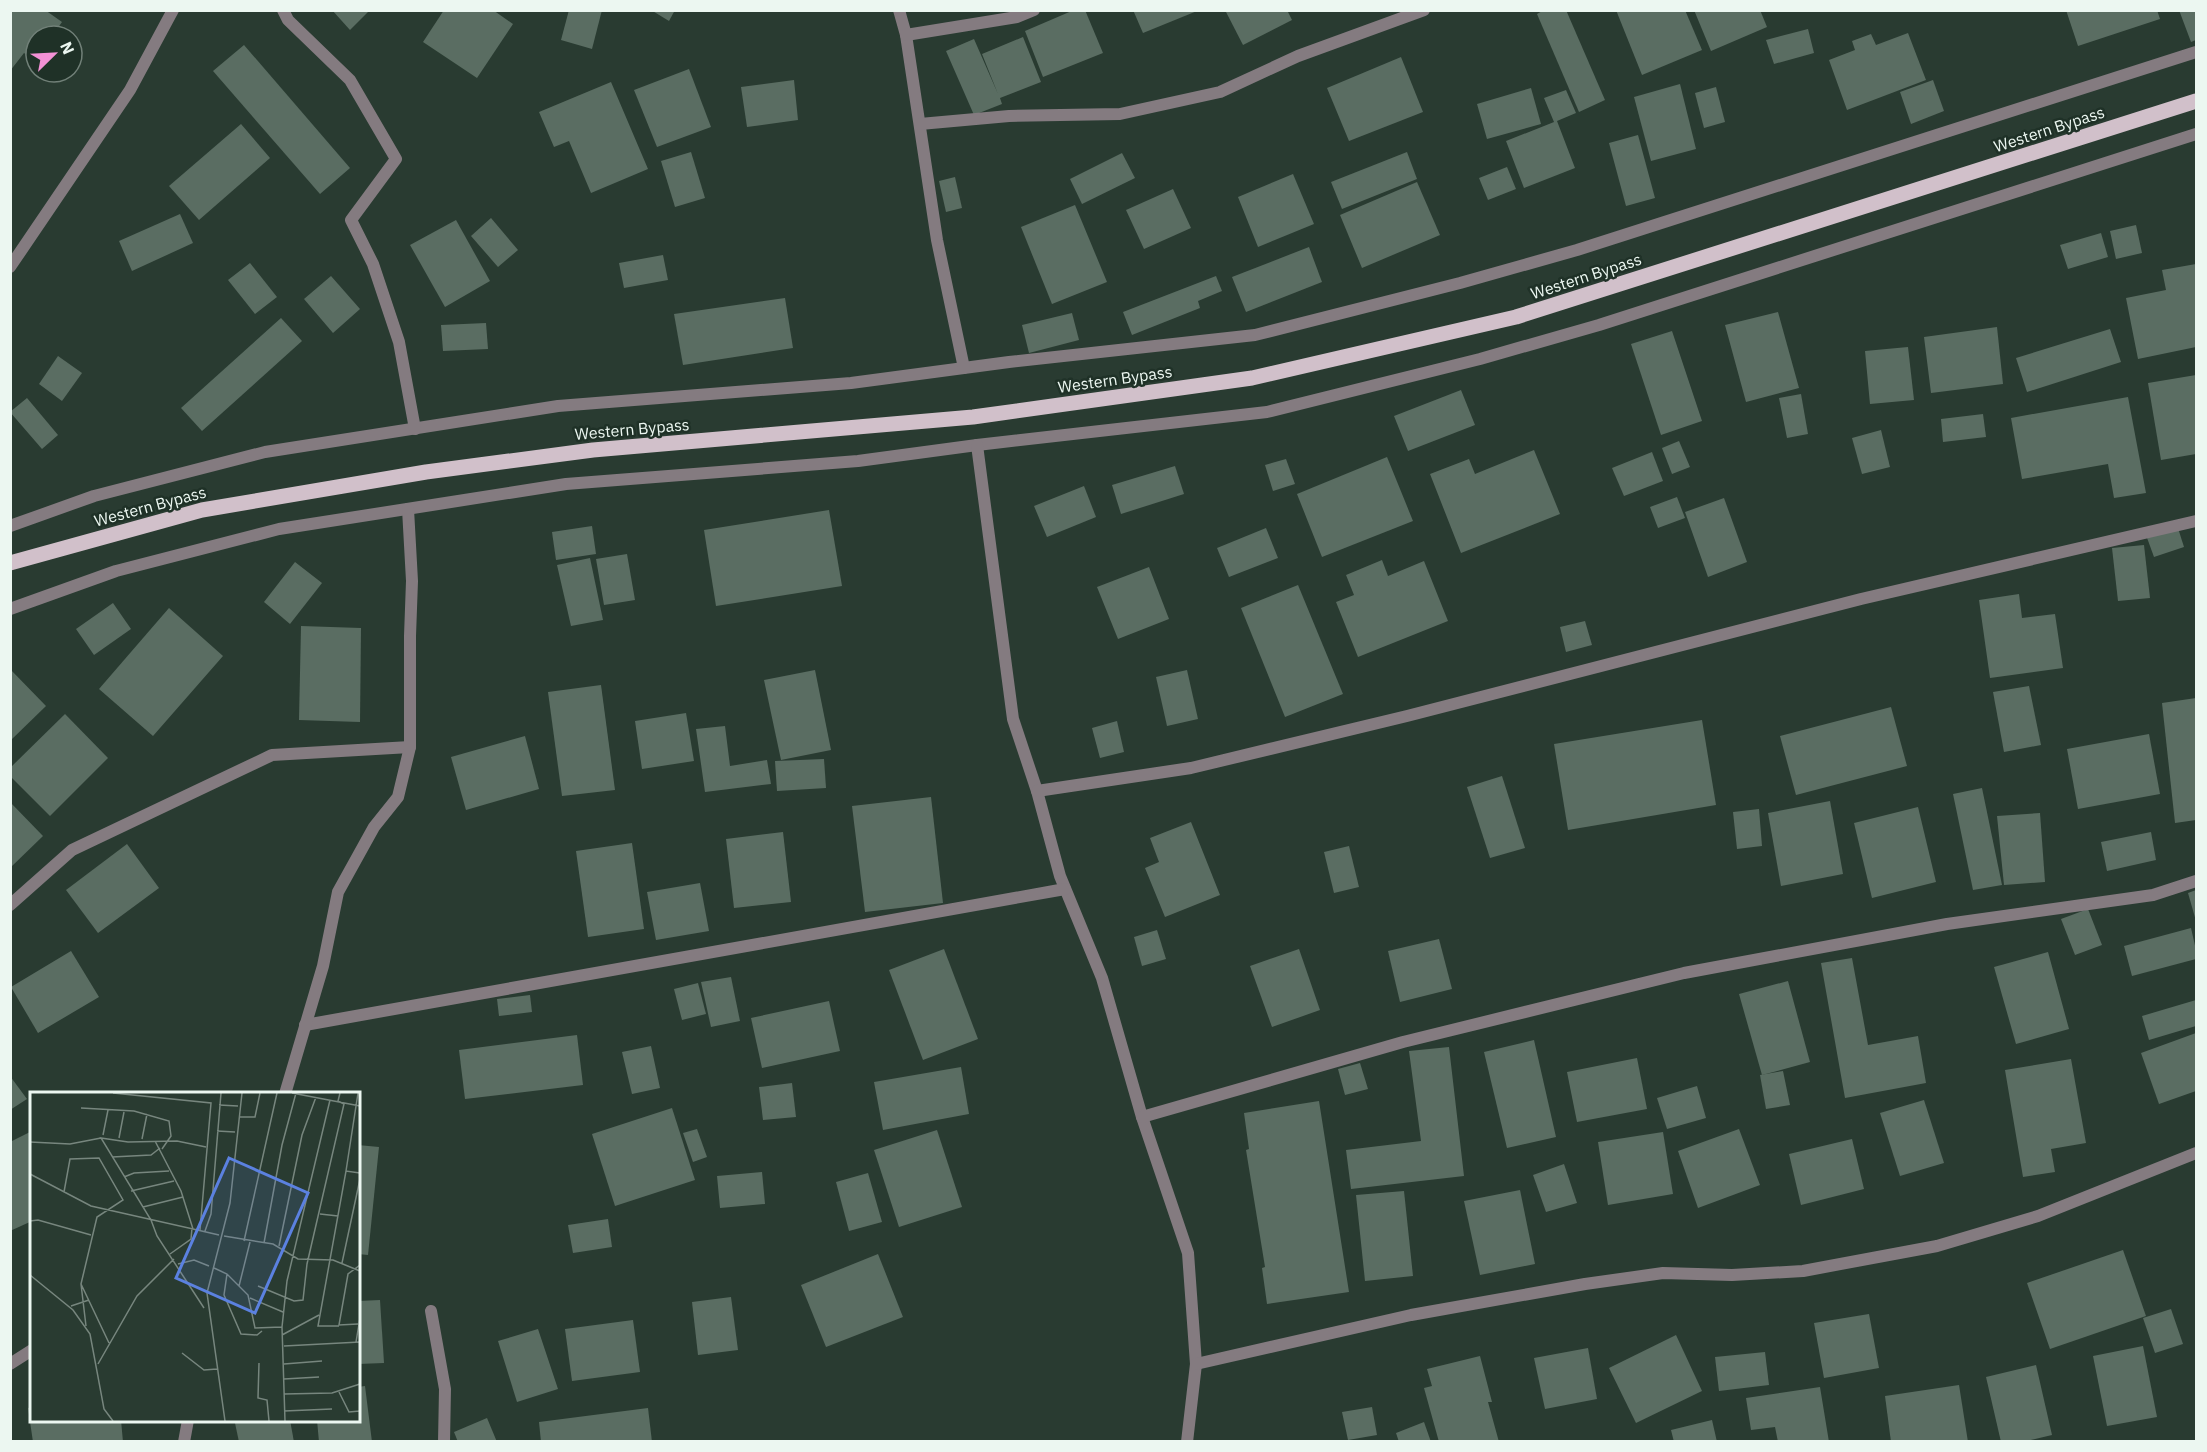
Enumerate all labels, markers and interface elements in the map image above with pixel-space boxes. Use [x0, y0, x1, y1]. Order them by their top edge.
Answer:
north arrow [24, 24, 84, 84]
text: N [56, 39, 79, 57]
street label: Western Bypass [1991, 102, 2107, 156]
street label: Western Bypass [1528, 249, 1644, 303]
street label: Western Bypass [1057, 361, 1173, 397]
street label: Western Bypass [574, 414, 690, 444]
street label: Western Bypass [92, 481, 208, 531]
inset map [30, 1092, 360, 1422]

